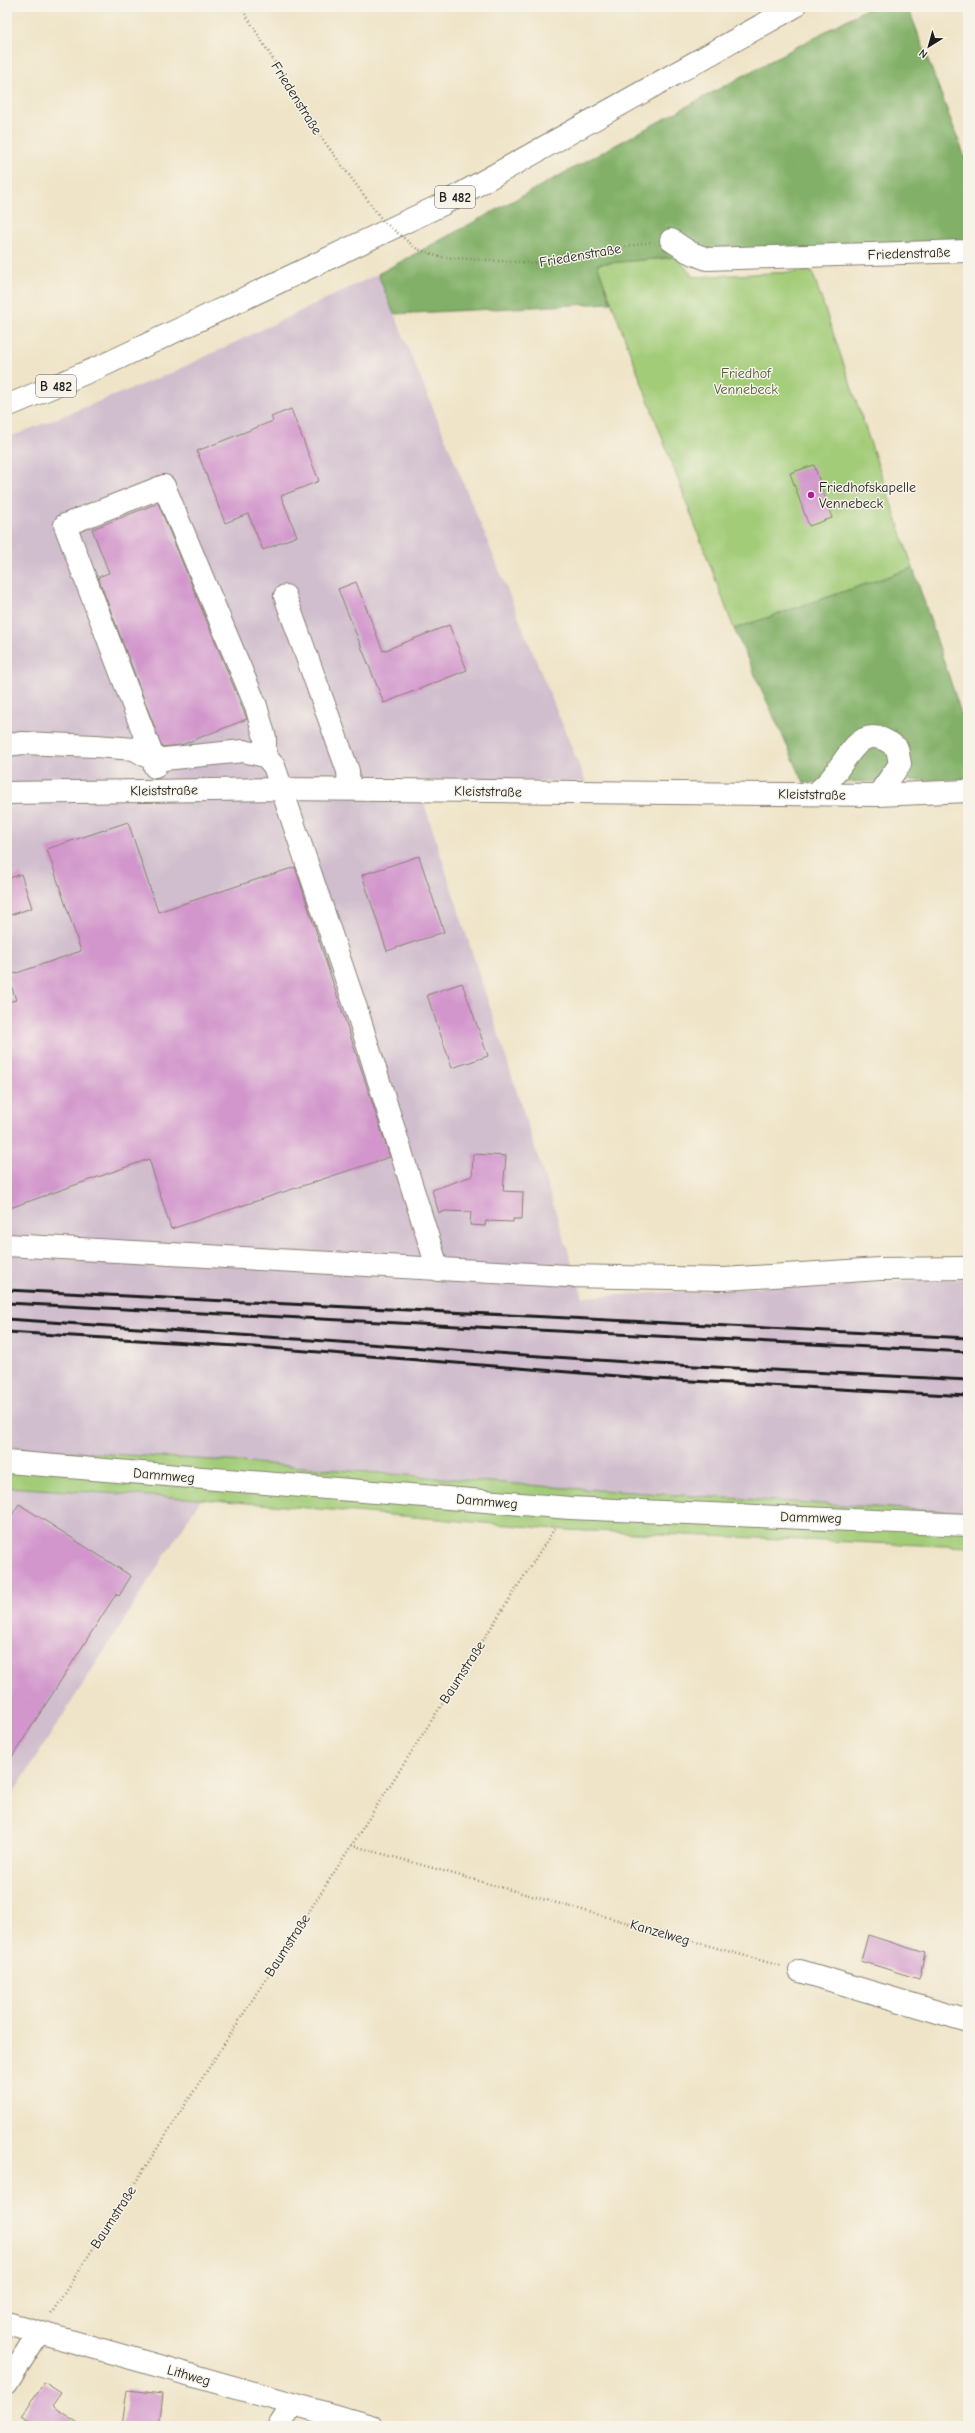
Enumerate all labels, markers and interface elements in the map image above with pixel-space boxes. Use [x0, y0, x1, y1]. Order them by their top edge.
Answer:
north arrow [909, 26, 949, 66]
text: N [917, 46, 930, 61]
street label: Friedenstraße [267, 59, 326, 138]
road number: B 482 [435, 186, 475, 208]
street label: Friedenstraße [538, 240, 622, 271]
street label: Friedenstraße [867, 244, 951, 263]
park label: Friedhof Vennebeck [714, 365, 778, 398]
road number: B 482 [36, 375, 76, 397]
place label: Friedhofskapelle Vennebeck [819, 479, 916, 512]
marker: Friedhofskapelle Vennebeck [806, 490, 816, 500]
street label: Kleiststraße [130, 781, 198, 800]
street label: Kleiststraße [454, 782, 522, 801]
street label: Kleiststraße [778, 785, 846, 804]
street label: Dammweg [132, 1464, 195, 1487]
street label: Dammweg [455, 1490, 518, 1513]
street label: Dammweg [780, 1508, 842, 1527]
street label: Baumstraße [436, 1638, 489, 1707]
street label: Baumstraße [261, 1911, 314, 1980]
street label: Kanzelweg [628, 1916, 692, 1949]
street label: Baumstraße [87, 2183, 140, 2252]
street label: Lithweg [165, 2361, 212, 2390]

